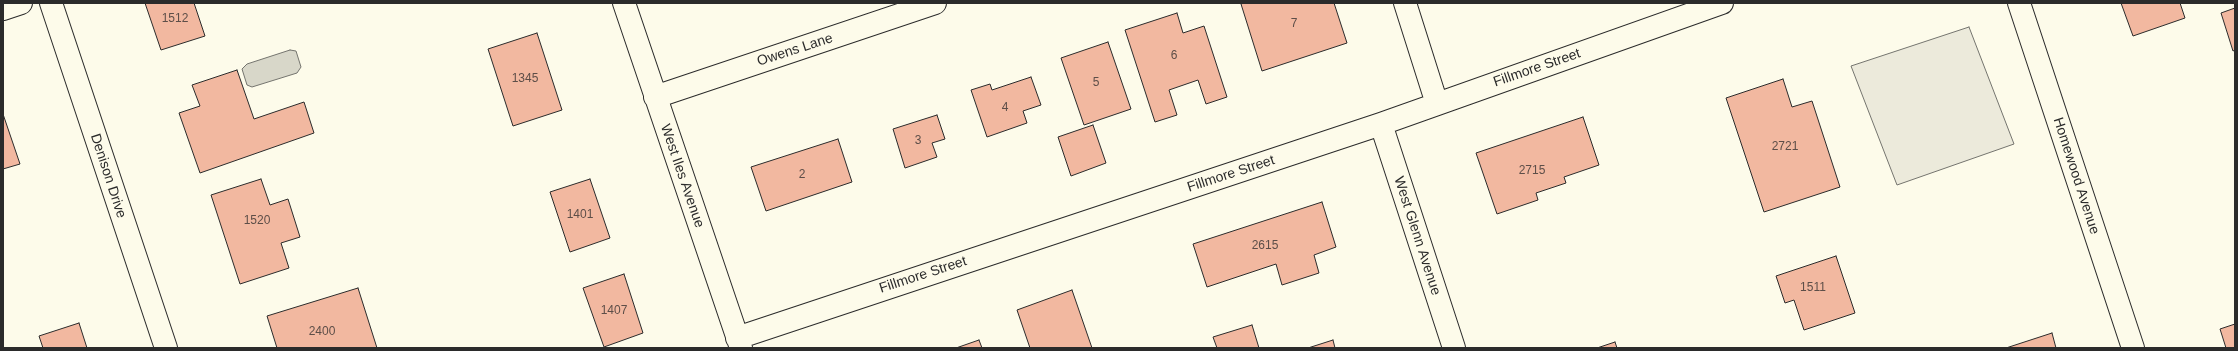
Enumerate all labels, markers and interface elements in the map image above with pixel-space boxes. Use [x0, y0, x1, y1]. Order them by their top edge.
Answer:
house number: 1512 [162, 12, 188, 26]
house number: 7 [1291, 17, 1297, 31]
street label: Owens Lane [755, 30, 835, 70]
street label: Fillmore Street [1491, 45, 1583, 91]
house number: 6 [1171, 49, 1177, 63]
house number: 1345 [512, 72, 538, 86]
house number: 5 [1093, 76, 1099, 90]
house number: 4 [1002, 101, 1008, 115]
street label: Homewood Avenue [2049, 115, 2103, 237]
street label: West Iles Avenue [656, 122, 708, 230]
street label: Denison Drive [86, 132, 130, 220]
house number: 3 [915, 134, 921, 148]
house number: 2721 [1772, 140, 1798, 154]
street label: Fillmore Street [1185, 152, 1277, 196]
house number: 2715 [1519, 164, 1545, 178]
house number: 2 [799, 168, 805, 182]
street label: West Glenn Avenue [1390, 174, 1444, 298]
house number: 1401 [567, 208, 593, 222]
house number: 1520 [244, 214, 270, 228]
house number: 2615 [1252, 239, 1278, 253]
street label: Fillmore Street [877, 253, 969, 297]
house number: 1511 [1800, 281, 1826, 295]
house number: 1407 [601, 304, 627, 318]
house number: 2400 [309, 325, 335, 339]

